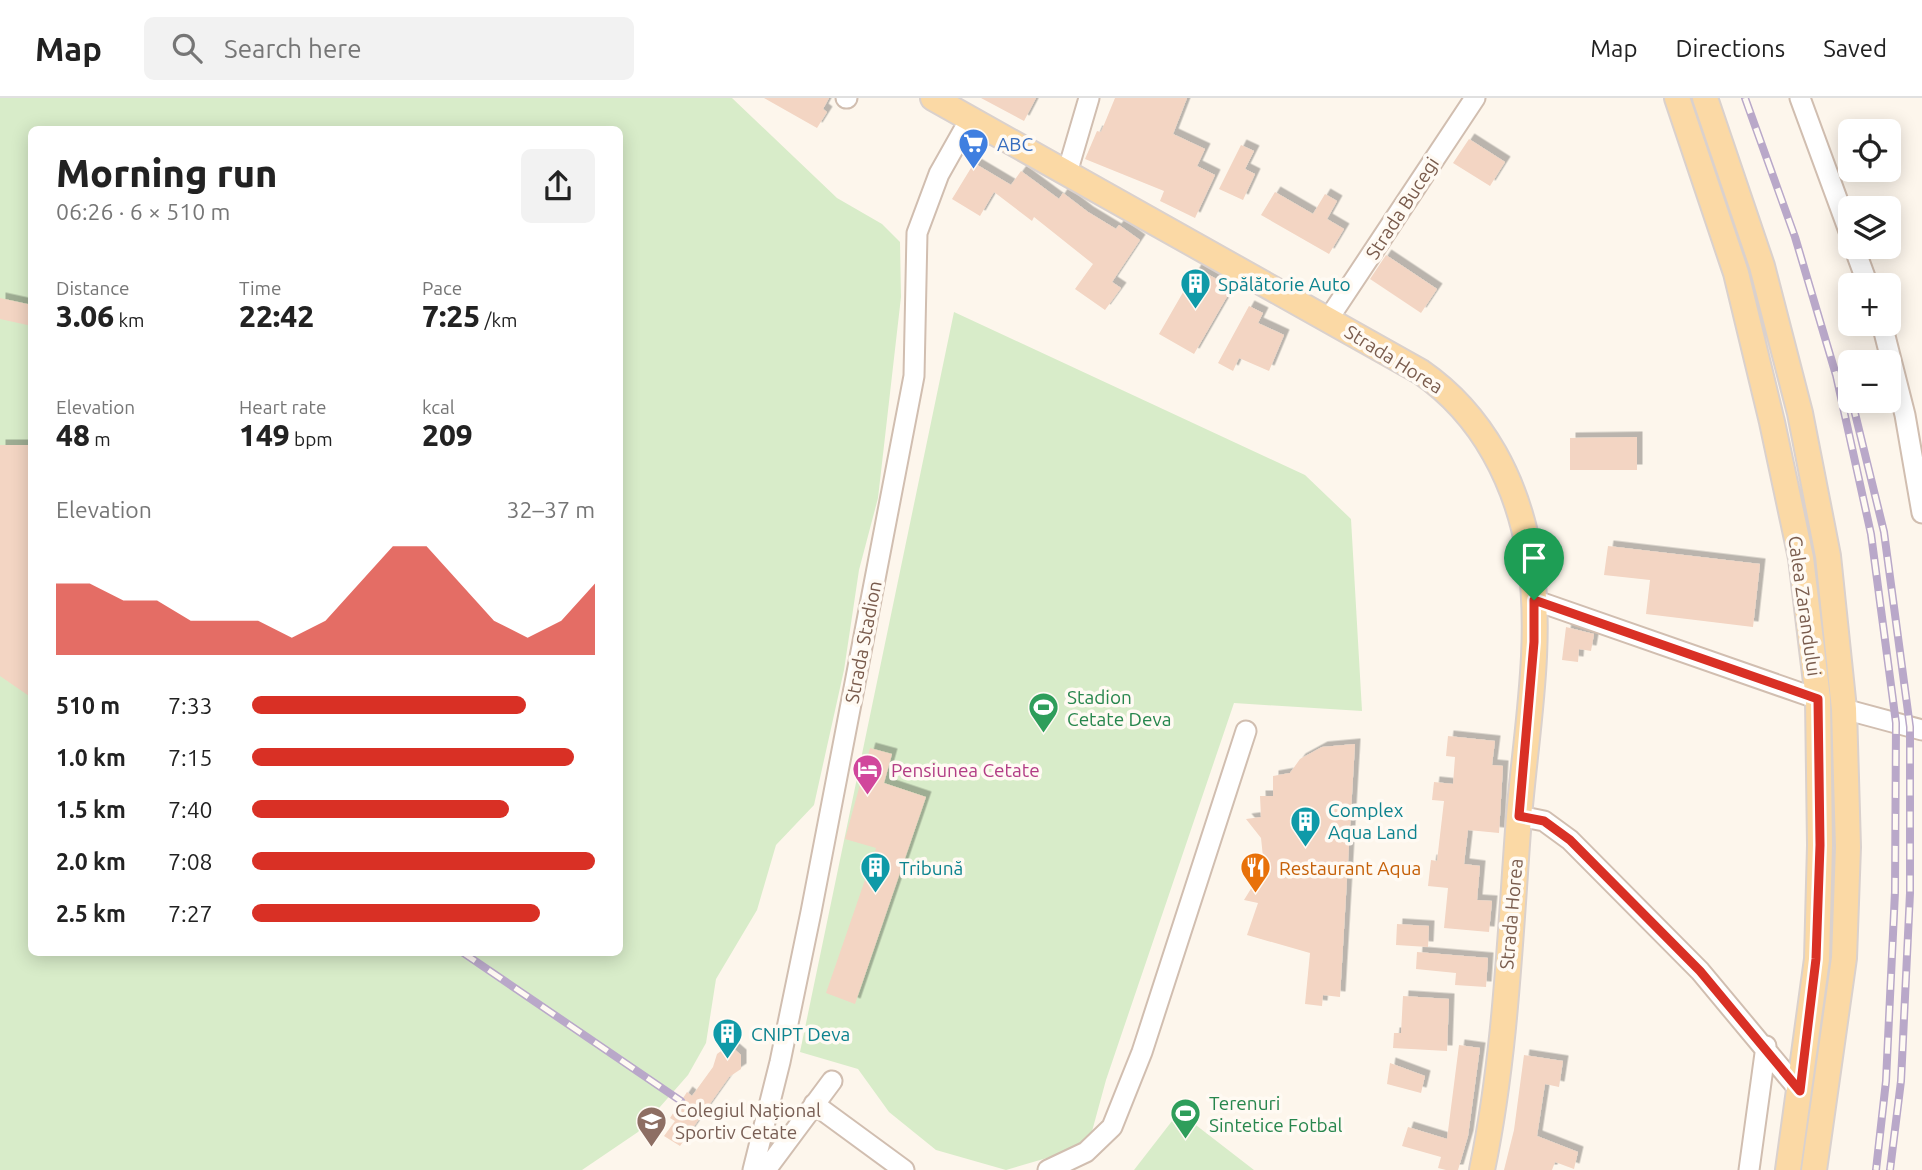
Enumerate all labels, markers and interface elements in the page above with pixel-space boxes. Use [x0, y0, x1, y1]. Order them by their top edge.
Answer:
search box [144, 17, 634, 80]
icon: search [168, 29, 206, 67]
text: Map [35, 30, 102, 67]
text: Search here [224, 34, 362, 63]
text: Map [1590, 35, 1637, 62]
text: Directions [1675, 35, 1785, 62]
text: Saved [1823, 35, 1887, 62]
map controls [1838, 119, 1901, 413]
button: locate [1838, 119, 1901, 182]
supermarket icon: ABC [957, 127, 991, 171]
place label: ABC [997, 133, 1033, 155]
button: share [521, 149, 595, 223]
text: Morning run [56, 152, 277, 194]
street label: Strada Bucegi [1361, 153, 1443, 263]
button: layers [1838, 196, 1901, 259]
text: 06:26 · 6 × 510 m [56, 199, 230, 224]
building icon: Spălătorie Auto [1178, 267, 1212, 311]
place label: Spălătorie Auto [1218, 273, 1351, 295]
button: + [1838, 273, 1901, 336]
text: Distance [56, 277, 130, 299]
text: Time [239, 277, 281, 299]
text: Pace [422, 277, 462, 299]
text: 3.06 [56, 299, 114, 333]
text: 22:42 [239, 299, 314, 333]
text: 7:25 [422, 299, 480, 333]
text: km [114, 309, 144, 331]
text: /km [480, 309, 518, 331]
street label: Strada Horea [1341, 320, 1447, 398]
button: − [1838, 350, 1901, 413]
text: Elevation [56, 396, 135, 418]
text: Heart rate [239, 396, 326, 418]
text: kcal [422, 396, 455, 418]
text: 48 [56, 418, 90, 452]
text: 149 [239, 418, 290, 452]
text: 209 [422, 418, 473, 452]
text: m [90, 428, 111, 450]
text: bpm [290, 428, 333, 450]
text: Elevation [56, 497, 152, 522]
text: 32–37 m [507, 497, 595, 522]
pin [1504, 528, 1564, 600]
street label: Calea Zarandului [1784, 534, 1826, 678]
icon: arrive [1515, 539, 1553, 577]
street label: Strada Stadion [840, 579, 886, 705]
place label: Stadion Cetate Deva [1067, 686, 1172, 730]
sports icon: Stadion Cetate Deva [1027, 691, 1061, 735]
text: 510 m [56, 693, 120, 718]
text: 7:33 [168, 693, 213, 718]
text: 1.0 km [56, 745, 126, 770]
text: 7:15 [168, 745, 213, 770]
hotel icon: Pensiunea Cetate [851, 753, 885, 797]
place label: Pensiunea Cetate [891, 759, 1040, 781]
text: 1.5 km [56, 797, 126, 822]
text: 7:40 [168, 797, 213, 822]
place label: Complex Aqua Land [1328, 799, 1418, 843]
building icon: Complex Aqua Land [1288, 804, 1322, 848]
text: 2.0 km [56, 849, 126, 874]
text: 7:08 [168, 849, 213, 874]
building icon: Tribună [859, 851, 893, 895]
restaurant icon: Restaurant Aqua [1239, 851, 1273, 895]
place label: Tribună [899, 857, 963, 879]
place label: Restaurant Aqua [1279, 857, 1421, 879]
street label: Strada Horea [1495, 858, 1527, 970]
text: 2.5 km [56, 901, 126, 926]
text: 7:27 [168, 901, 213, 926]
building icon: CNIPT Deva [711, 1017, 745, 1061]
place label: CNIPT Deva [751, 1023, 850, 1045]
place label: Terenuri Sintetice Fotbal [1209, 1092, 1342, 1136]
sports icon: Terenuri Sintetice Fotbal [1169, 1097, 1203, 1141]
place label: Colegiul Național Sportiv Cetate [675, 1099, 821, 1143]
school or university icon: Colegiul Național Sportiv Cetate [635, 1104, 669, 1148]

